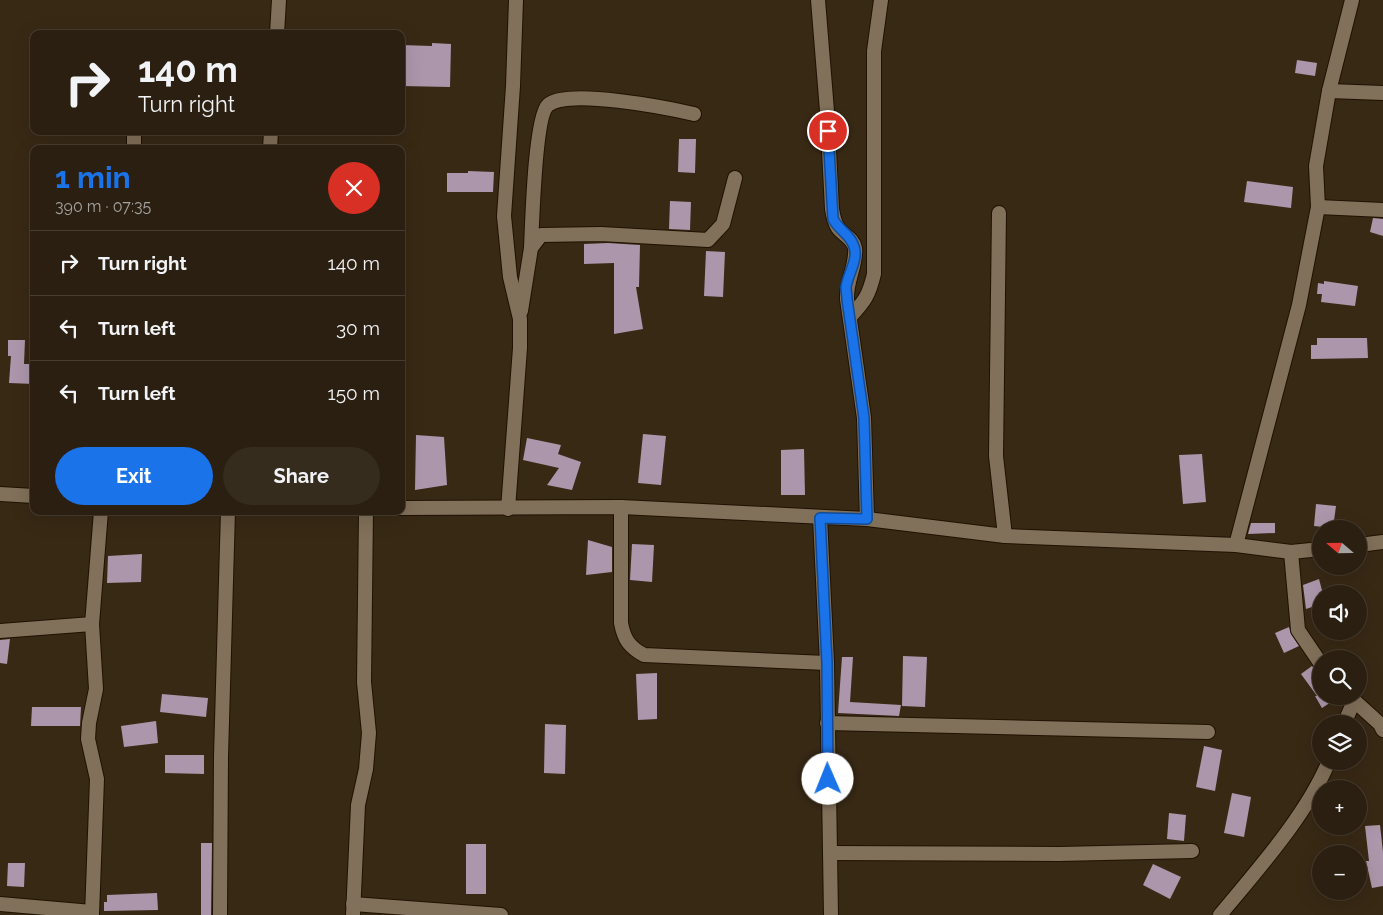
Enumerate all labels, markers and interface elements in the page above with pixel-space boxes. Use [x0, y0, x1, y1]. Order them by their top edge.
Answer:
text: 140 m [138, 49, 238, 90]
icon: right [55, 50, 120, 115]
text: Turn right [138, 91, 235, 117]
pin [807, 110, 849, 152]
icon: arrive [814, 117, 842, 145]
text: 1 min [55, 160, 131, 195]
button: close [328, 162, 380, 214]
text: 390 m · 07:35 [55, 197, 151, 216]
icon: right [55, 249, 83, 277]
text: Turn right [98, 252, 187, 274]
text: 140 m [328, 252, 380, 274]
icon: left [55, 314, 83, 342]
text: Turn left [98, 317, 175, 339]
text: 30 m [336, 317, 380, 339]
icon: left [55, 379, 83, 407]
text: Turn left [98, 382, 175, 404]
text: 150 m [328, 382, 380, 404]
button: Exit [55, 447, 213, 505]
button: Share [223, 447, 380, 505]
north arrow [1312, 520, 1368, 575]
map controls [1312, 520, 1367, 900]
button: sound [1312, 585, 1367, 640]
button: search [1312, 650, 1367, 705]
button: layers [1312, 715, 1367, 770]
position arrow [801, 752, 853, 804]
button: + [1312, 780, 1367, 835]
button: − [1312, 845, 1367, 900]

